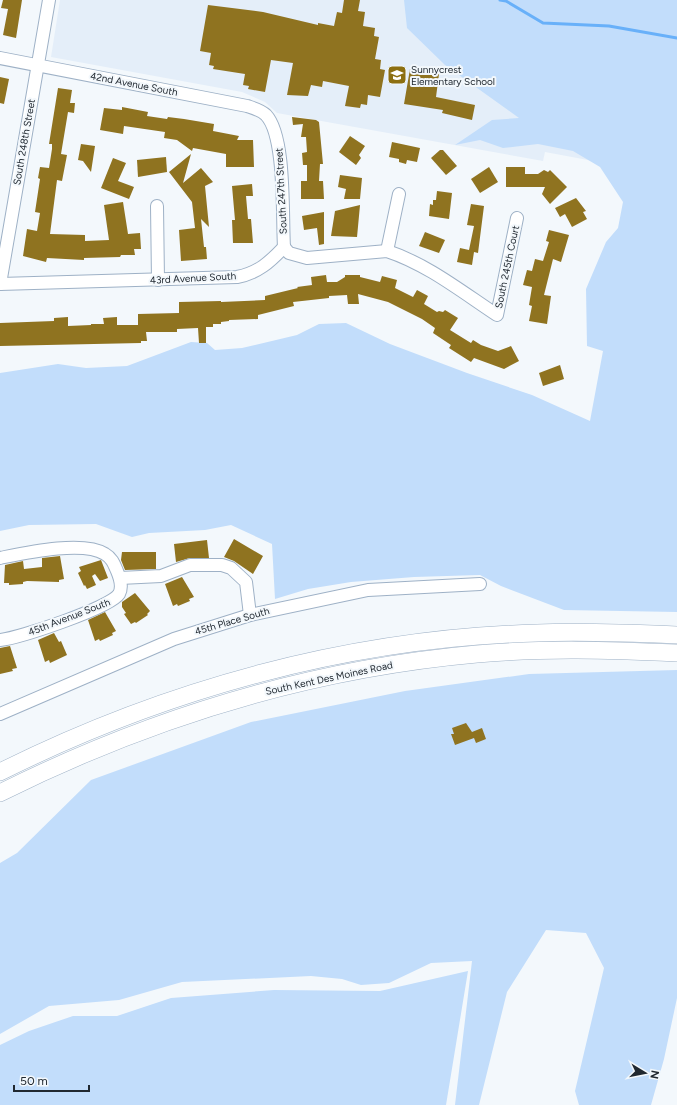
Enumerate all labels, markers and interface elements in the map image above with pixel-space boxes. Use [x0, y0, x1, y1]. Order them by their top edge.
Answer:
place label: Sunnycrest Elementary School [411, 63, 495, 88]
school or university icon: Sunnycrest Elementary School [386, 64, 408, 86]
street label: 42nd Avenue South [89, 69, 179, 99]
street label: South 248th Street [10, 98, 38, 186]
street label: South 247th Street [272, 147, 290, 234]
street label: South 245th Court [492, 224, 522, 310]
street label: 43rd Avenue South [149, 269, 237, 287]
street label: 45th Avenue South [26, 595, 112, 639]
street label: 45th Place South [193, 604, 271, 638]
street label: South Kent Des Moines Road [264, 658, 394, 698]
north arrow [625, 1053, 665, 1093]
scale bar [14, 1067, 89, 1093]
text: N [647, 1069, 661, 1080]
text: 50 m [20, 1074, 48, 1088]

